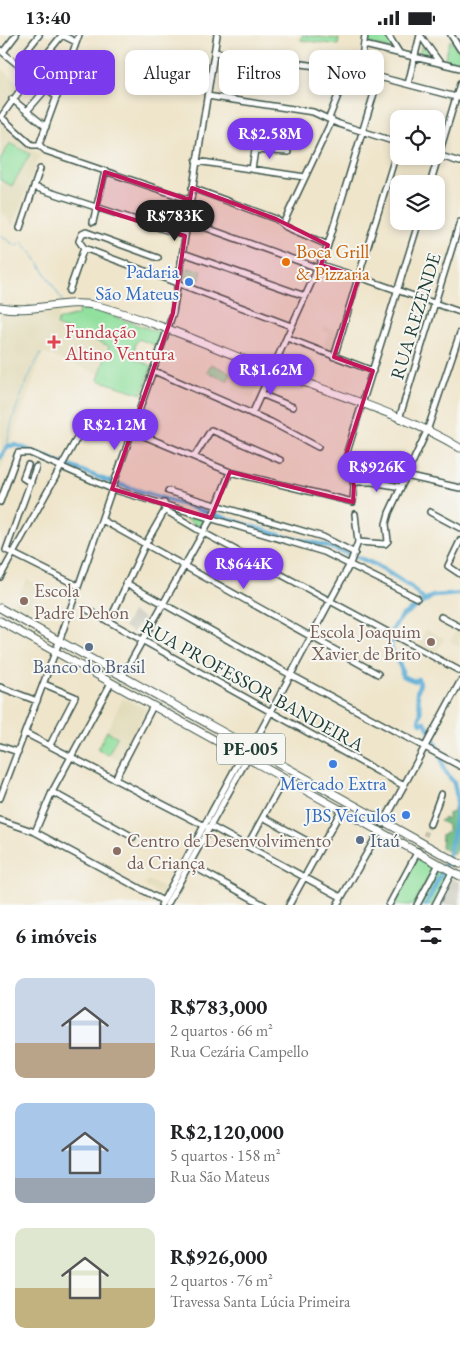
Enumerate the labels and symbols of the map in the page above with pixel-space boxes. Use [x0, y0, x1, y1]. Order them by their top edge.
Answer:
pin: R$2.58M [224, 117, 316, 160]
pin: R$783K [134, 199, 216, 242]
place label: Boca Grill & Pizzaria [296, 239, 370, 286]
street label: RUA REZENDE [384, 250, 447, 382]
marker: Boca Grill & Pizzaria [280, 256, 292, 268]
place label: Padaria São Mateus [96, 259, 179, 306]
marker: Padaria São Mateus [183, 276, 195, 288]
place label: Fundação Altino Ventura [64, 319, 175, 366]
marker: Fundação Altino Ventura [47, 335, 61, 349]
pin: R$1.62M [225, 353, 317, 396]
pin: R$2.12M [69, 409, 161, 451]
pin: R$926K [336, 451, 418, 493]
pin: R$644K [203, 547, 285, 590]
place label: Escola Padre Dehon [34, 578, 129, 625]
marker: Escola Padre Dehon [18, 595, 30, 607]
street label: RUA PROFESSOR BANDEIRA [137, 614, 369, 758]
place label: Escola Joaquim Xavier de Brito [309, 619, 421, 666]
marker: Escola Joaquim Xavier de Brito [425, 636, 437, 648]
marker: Banco do Brasil [83, 641, 95, 653]
place label: Banco do Brasil [33, 654, 146, 679]
road number: PE-005 [217, 734, 285, 765]
marker: Mercado Extra [327, 758, 339, 770]
place label: Mercado Extra [279, 771, 387, 796]
place label: JBS Veículos [303, 803, 396, 828]
marker: JBS Veículos [400, 809, 412, 821]
place label: Centro de Desenvolvimento da Criança [127, 828, 331, 875]
place label: Itaú [370, 828, 400, 853]
marker: Itaú [354, 834, 366, 846]
marker: Centro de Desenvolvimento da Criança [111, 845, 123, 857]

